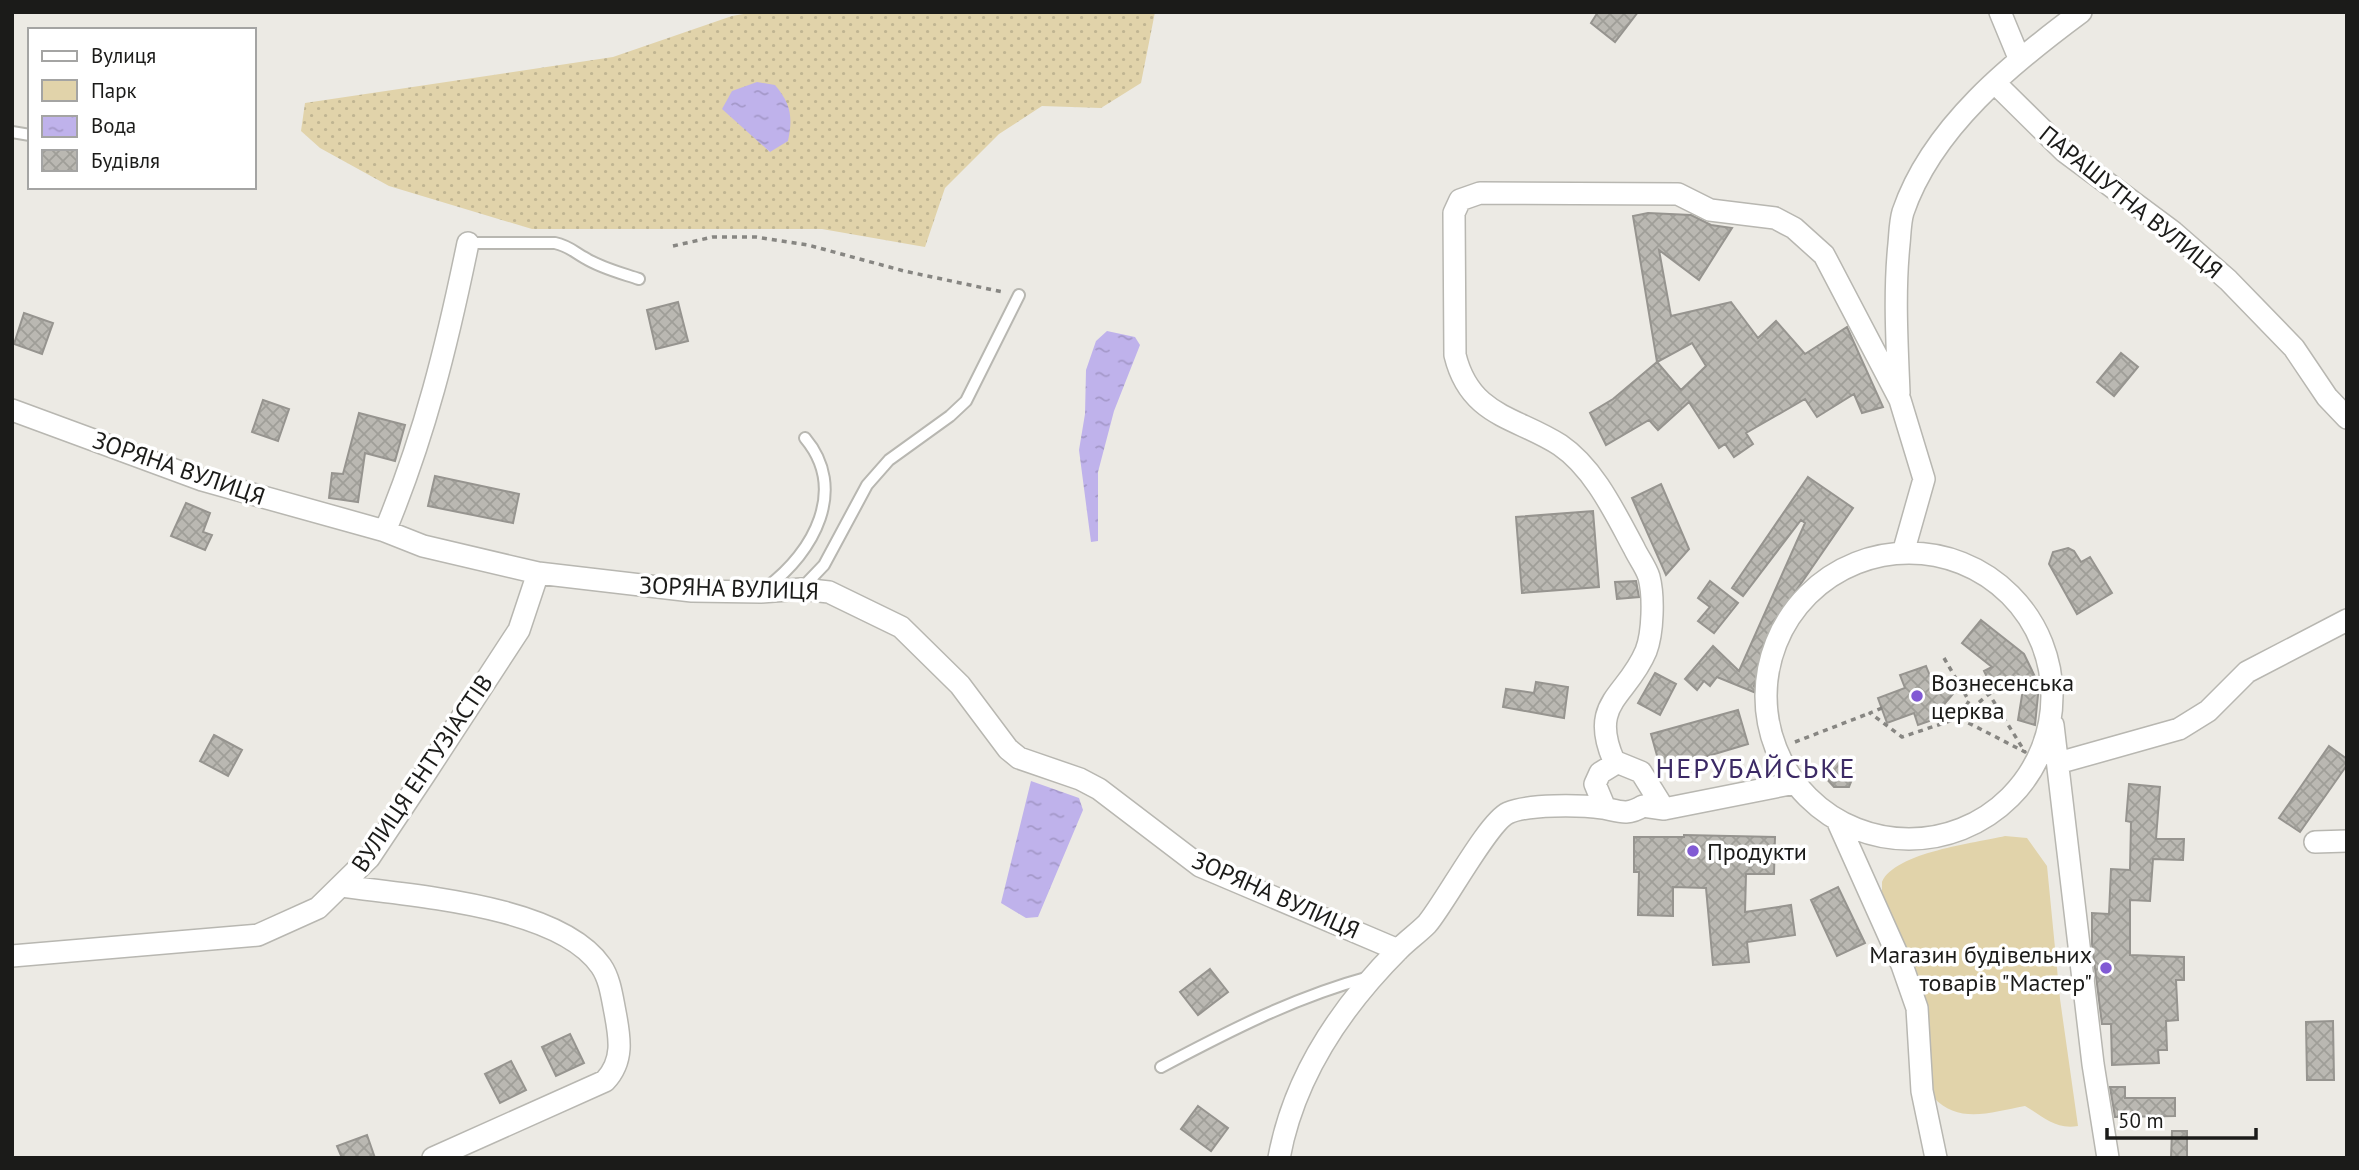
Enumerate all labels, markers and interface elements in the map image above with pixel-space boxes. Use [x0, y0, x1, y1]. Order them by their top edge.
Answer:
legend [28, 28, 256, 189]
text: Вулиця [91, 42, 156, 69]
text: Парк [91, 77, 137, 104]
text: Вода [91, 112, 136, 139]
street label: ПАРАШУТНА ВУЛИЦЯ [2033, 119, 2229, 285]
text: Будівля [91, 147, 160, 174]
street label: ЗОРЯНА ВУЛИЦЯ [89, 424, 269, 512]
street label: ЗОРЯНА ВУЛИЦЯ [638, 569, 820, 607]
place label: Вознесенська церква [1931, 667, 2074, 726]
street label: ВУЛИЦЯ ЕНТУЗІАСТІВ [344, 668, 500, 878]
marker: Вознесенська церква [1909, 688, 1925, 704]
district label: НЕРУБАЙСЬКЕ [1656, 749, 1856, 786]
place label: Продукти [1707, 836, 1807, 867]
marker: Продукти [1685, 843, 1701, 859]
street label: ЗОРЯНА ВУЛИЦЯ [1187, 844, 1365, 946]
place label: Магазин будівельних товарів "Мастер" [1869, 939, 2092, 998]
marker: Магазин будівельних товарів "Мастер" [2098, 960, 2114, 976]
scale bar [2107, 1096, 2256, 1140]
text: 50 m [2118, 1107, 2164, 1134]

